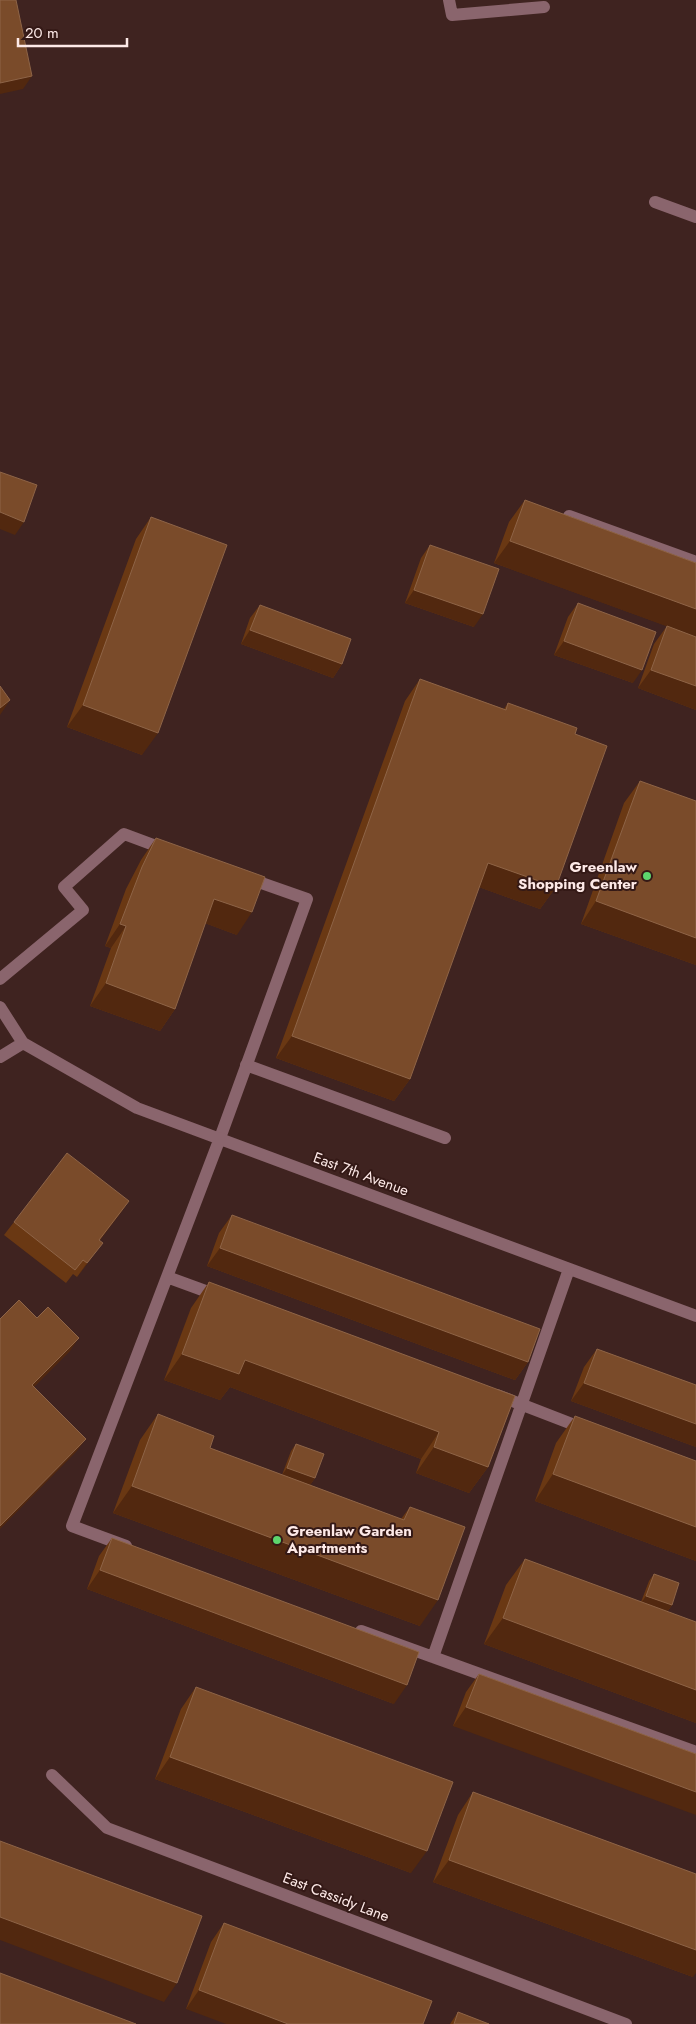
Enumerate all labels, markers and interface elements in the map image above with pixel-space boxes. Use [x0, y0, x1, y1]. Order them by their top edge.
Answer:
scale bar [18, 15, 126, 47]
text: 20 m [25, 22, 59, 44]
place label: Greenlaw Shopping Center [518, 856, 638, 895]
marker: Greenlaw Shopping Center [641, 870, 653, 882]
street label: East 7th Avenue [310, 1147, 412, 1202]
place label: Greenlaw Garden Apartments [286, 1520, 412, 1559]
marker: Greenlaw Garden Apartments [271, 1534, 283, 1546]
street label: East Cassidy Lane [280, 1867, 393, 1927]

